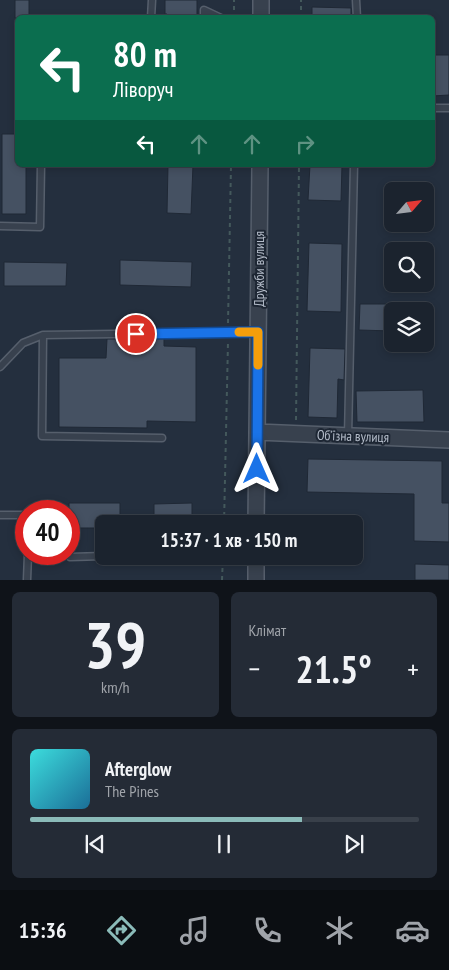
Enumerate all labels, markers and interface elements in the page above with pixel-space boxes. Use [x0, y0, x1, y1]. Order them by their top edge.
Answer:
text: 80 m [113, 31, 177, 77]
icon: left [30, 35, 95, 100]
text: Ліворуч [113, 75, 174, 103]
icon: left [132, 130, 160, 158]
icon: ahead [185, 130, 213, 158]
icon: ahead [238, 130, 266, 158]
icon: right [291, 130, 319, 158]
north arrow [384, 182, 434, 232]
map controls [384, 182, 434, 352]
street label: Дружби вулиця [250, 231, 268, 307]
button: search [384, 242, 434, 292]
button: layers [384, 302, 434, 352]
pin [115, 313, 157, 355]
icon: arrive [122, 320, 150, 348]
street label: Об’їзна вулиця [317, 426, 389, 446]
position arrow [230, 442, 282, 494]
speed limit sign: 40 [15, 500, 80, 565]
text: 15:37 · 1 хв · 150 m [161, 528, 297, 552]
text: 39 [84, 602, 146, 686]
text: Клімат [249, 620, 286, 640]
text: 21.5° [296, 644, 372, 693]
text: − [249, 650, 260, 687]
text: + [407, 650, 419, 687]
text: km/h [101, 677, 129, 697]
text: Afterglow [105, 757, 171, 781]
text: The Pines [105, 781, 159, 801]
icon: previous [81, 830, 109, 858]
icon: pause [210, 830, 238, 858]
icon: next [340, 830, 368, 858]
icon: directions [104, 913, 139, 948]
icon: music [177, 913, 212, 948]
icon: phone [250, 913, 285, 948]
icon: climate [322, 913, 357, 948]
icon: car [395, 913, 430, 948]
text: 15:36 [19, 916, 66, 944]

